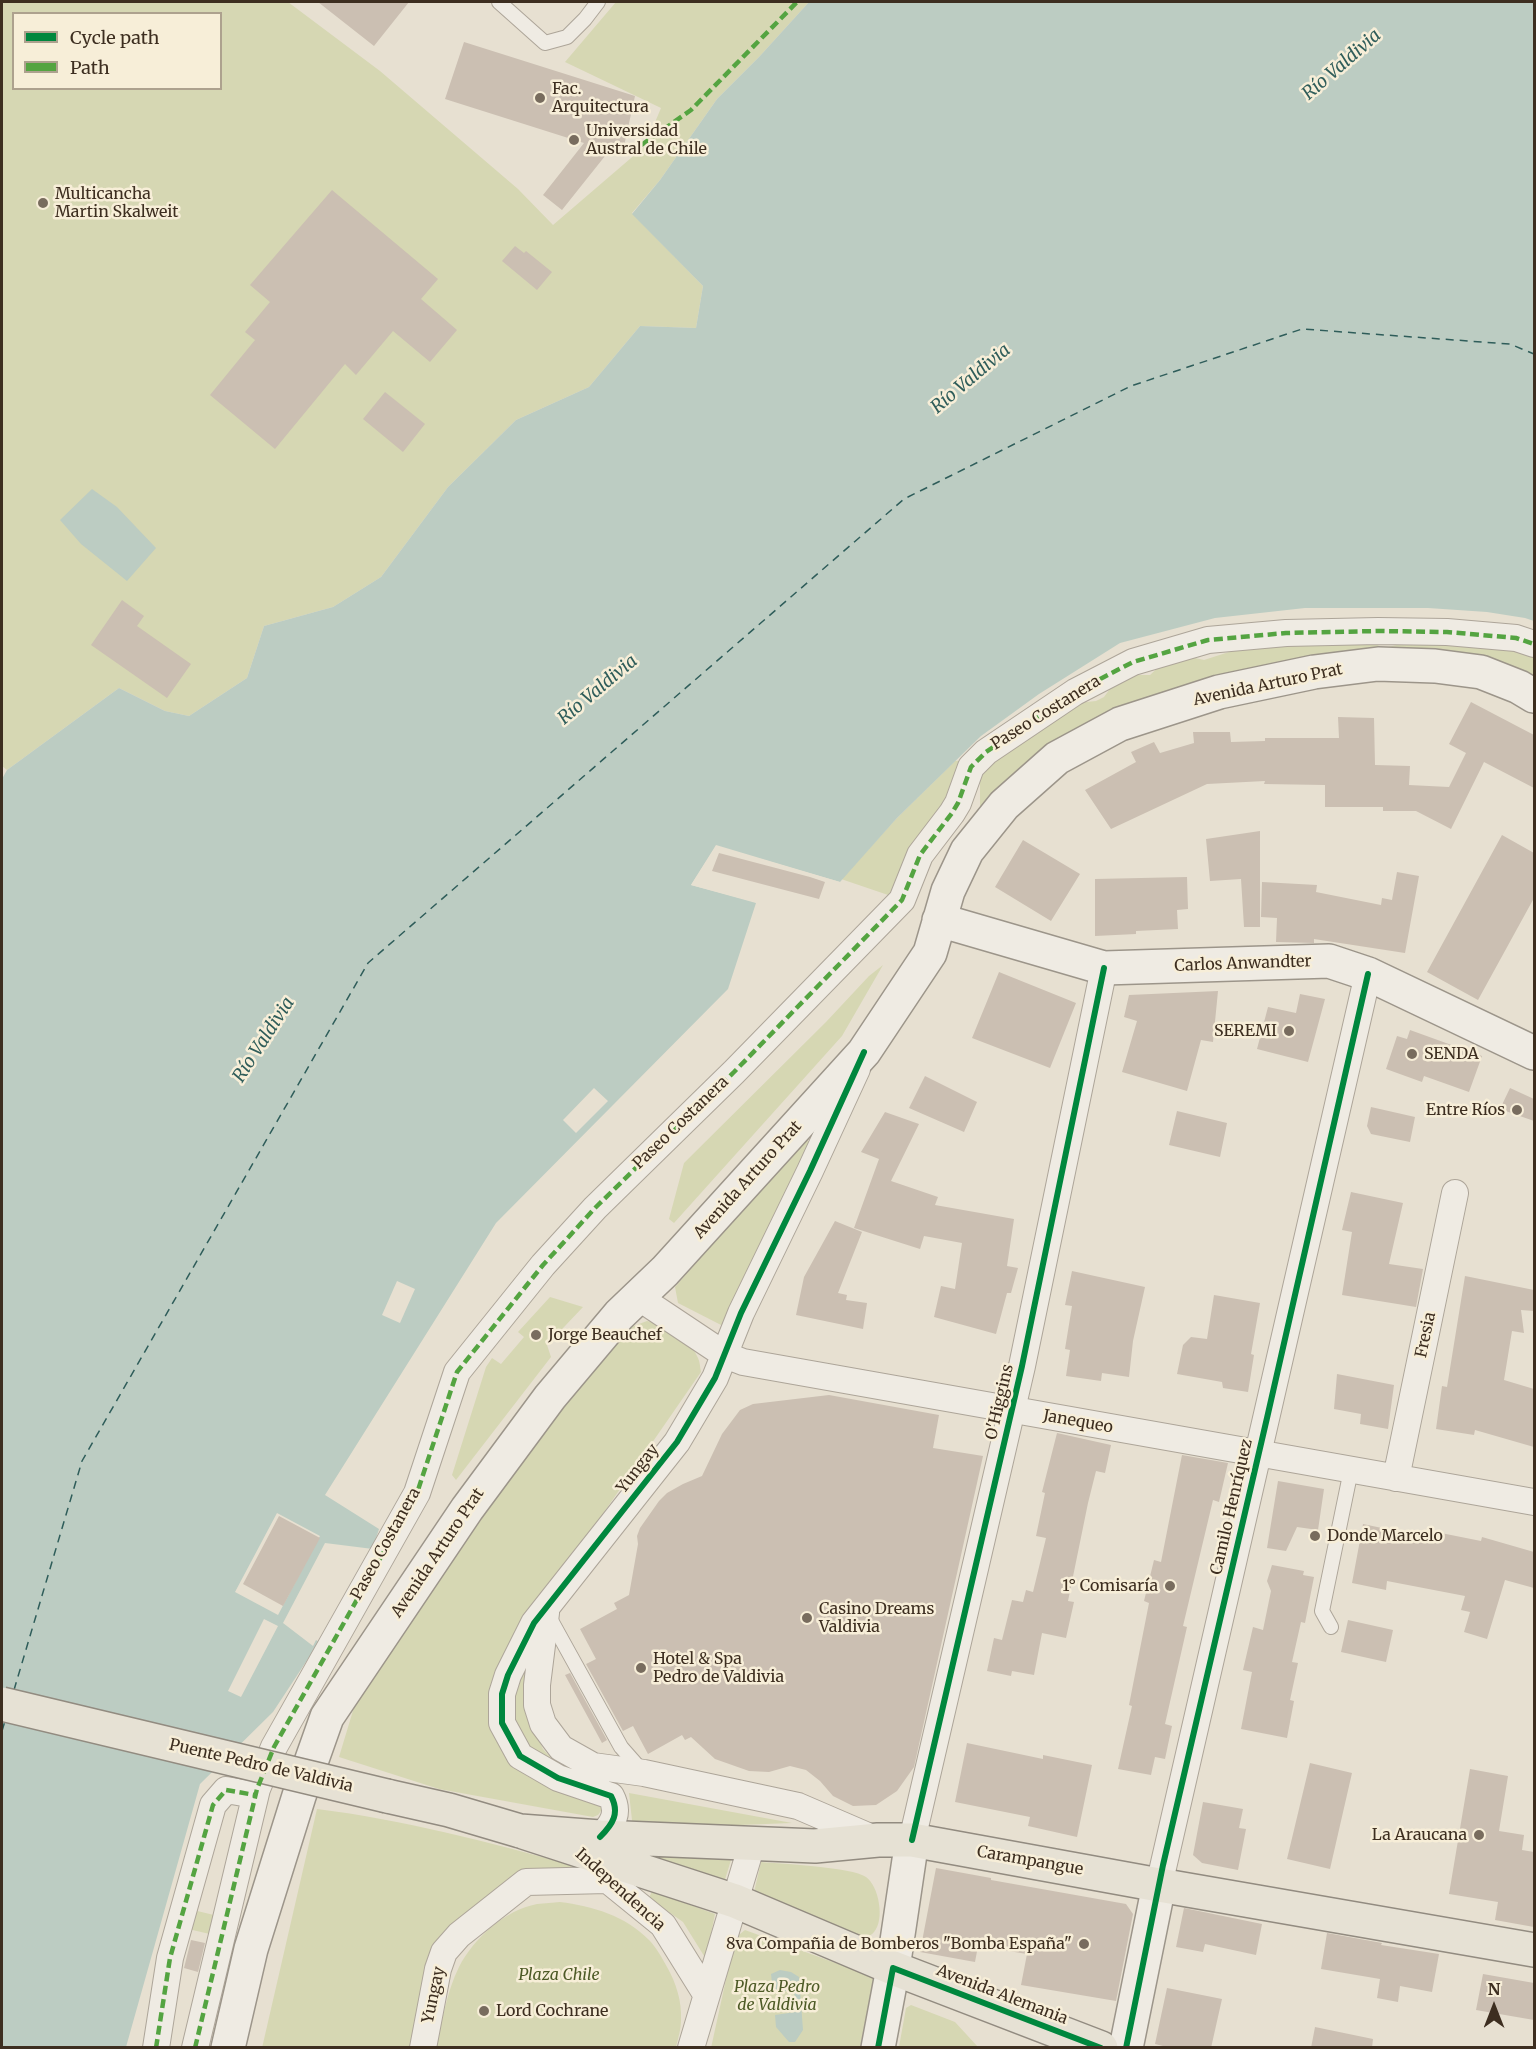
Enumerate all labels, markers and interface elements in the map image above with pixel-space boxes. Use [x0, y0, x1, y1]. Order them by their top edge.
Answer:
legend [12, 12, 222, 90]
water label: Río Valdivia [1298, 25, 1386, 105]
text: Cycle path [70, 26, 159, 49]
text: Path [70, 56, 110, 79]
place label: Fac. Arquitectura [552, 79, 649, 117]
marker: Fac. Arquitectura [533, 91, 547, 105]
place label: Universidad Austral de Chile [586, 121, 707, 159]
marker: Universidad Austral de Chile [567, 133, 581, 147]
place label: Multicancha Martin Skalweit [55, 184, 179, 222]
marker: Multicancha Martin Skalweit [36, 196, 50, 210]
water label: Río Valdivia [927, 340, 1015, 418]
water label: Río Valdivia [554, 651, 642, 729]
street label: Avenida Arturo Prat [1192, 660, 1344, 710]
street label: Paseo Costanera [988, 672, 1104, 754]
street label: Carlos Anwandter [1174, 952, 1312, 976]
water label: Río Valdivia [229, 994, 299, 1086]
place label: SEREMI [1214, 1021, 1277, 1041]
marker: SEREMI [1282, 1024, 1296, 1038]
place label: SENDA [1424, 1044, 1479, 1064]
marker: SENDA [1405, 1047, 1419, 1061]
street label: Paseo Costanera [629, 1073, 733, 1173]
place label: Entre Ríos [1426, 1100, 1505, 1120]
marker: Entre Ríos [1510, 1103, 1524, 1117]
street label: Avenida Arturo Prat [690, 1117, 806, 1243]
street label: Fresia [1412, 1310, 1440, 1360]
place label: Jorge Beauchef [548, 1325, 662, 1345]
marker: Jorge Beauchef [529, 1328, 543, 1342]
street label: O'Higgins [982, 1362, 1018, 1442]
street label: Janequeo [1042, 1406, 1114, 1438]
street label: Camilo Henríquez [1207, 1437, 1257, 1577]
street label: Yungay [613, 1441, 663, 1497]
street label: Paseo Costanera [347, 1485, 425, 1603]
street label: Avenida Arturo Prat [388, 1485, 488, 1621]
place label: Donde Marcelo [1327, 1526, 1443, 1546]
marker: Donde Marcelo [1308, 1529, 1322, 1543]
place label: 1° Comisaría [1062, 1576, 1158, 1596]
marker: 1° Comisaría [1163, 1579, 1177, 1593]
place label: Casino Dreams Valdivia [819, 1599, 934, 1637]
marker: Casino Dreams Valdivia [800, 1611, 814, 1625]
place label: Hotel & Spa Pedro de Valdivia [653, 1649, 784, 1687]
marker: Hotel & Spa Pedro de Valdivia [634, 1661, 648, 1675]
street label: Puente Pedro de Valdivia [167, 1735, 355, 1797]
place label: La Araucana [1372, 1825, 1467, 1845]
marker: La Araucana [1472, 1828, 1486, 1842]
street label: Carampangue [975, 1842, 1085, 1880]
street label: Independencia [571, 1845, 669, 1935]
place label: 8va Compañia de Bomberos "Bomba España" [726, 1934, 1072, 1954]
marker: 8va Compañia de Bomberos "Bomba España" [1077, 1937, 1091, 1951]
street label: Avenida Alemania [934, 1961, 1070, 2029]
street label: Yungay [419, 1965, 449, 2025]
park label: Plaza Chile [518, 1965, 600, 1985]
park label: Plaza Pedro de Valdivia [734, 1977, 820, 2015]
north arrow [1464, 1977, 1524, 2037]
text: N [1488, 1979, 1500, 1999]
place label: Lord Cochrane [496, 2001, 608, 2021]
marker: Lord Cochrane [477, 2004, 491, 2018]

